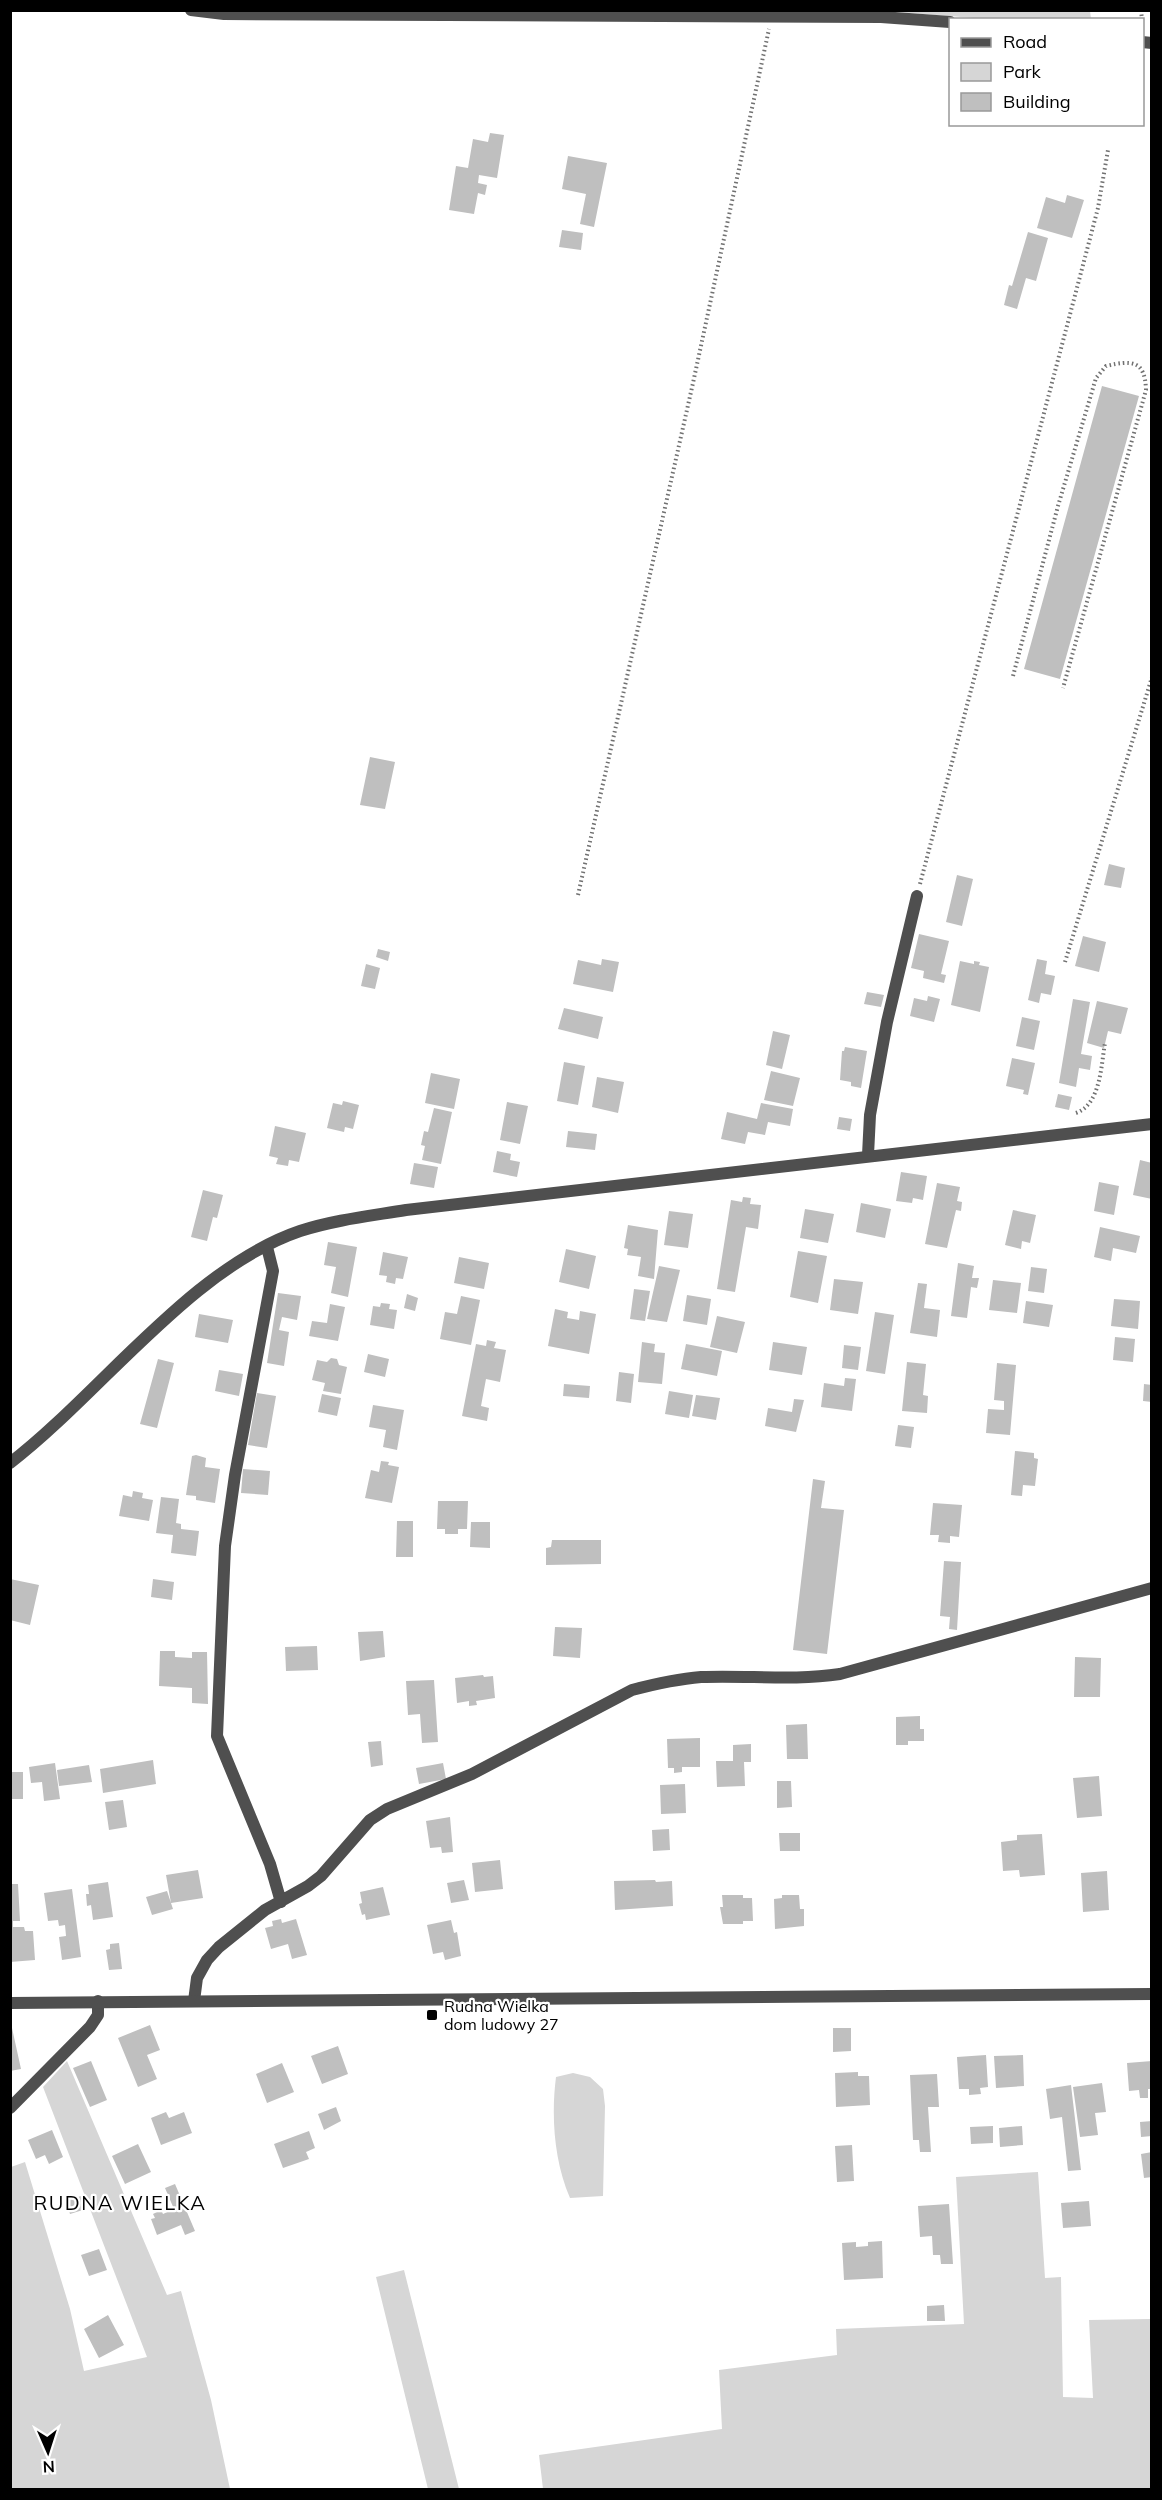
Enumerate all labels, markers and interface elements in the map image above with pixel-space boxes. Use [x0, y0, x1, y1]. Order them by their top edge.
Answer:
legend [949, 18, 1144, 126]
text: Road [1003, 30, 1047, 53]
text: Park [1003, 60, 1042, 83]
text: Building [1003, 90, 1071, 113]
place label: Rudna Wielka dom ludowy 27 [444, 1996, 559, 2034]
marker: Rudna Wielka dom ludowy 27 [425, 2008, 439, 2022]
district label: RUDNA WIELKA [33, 2190, 207, 2215]
north arrow [18, 2422, 78, 2482]
text: N [42, 2457, 55, 2477]

